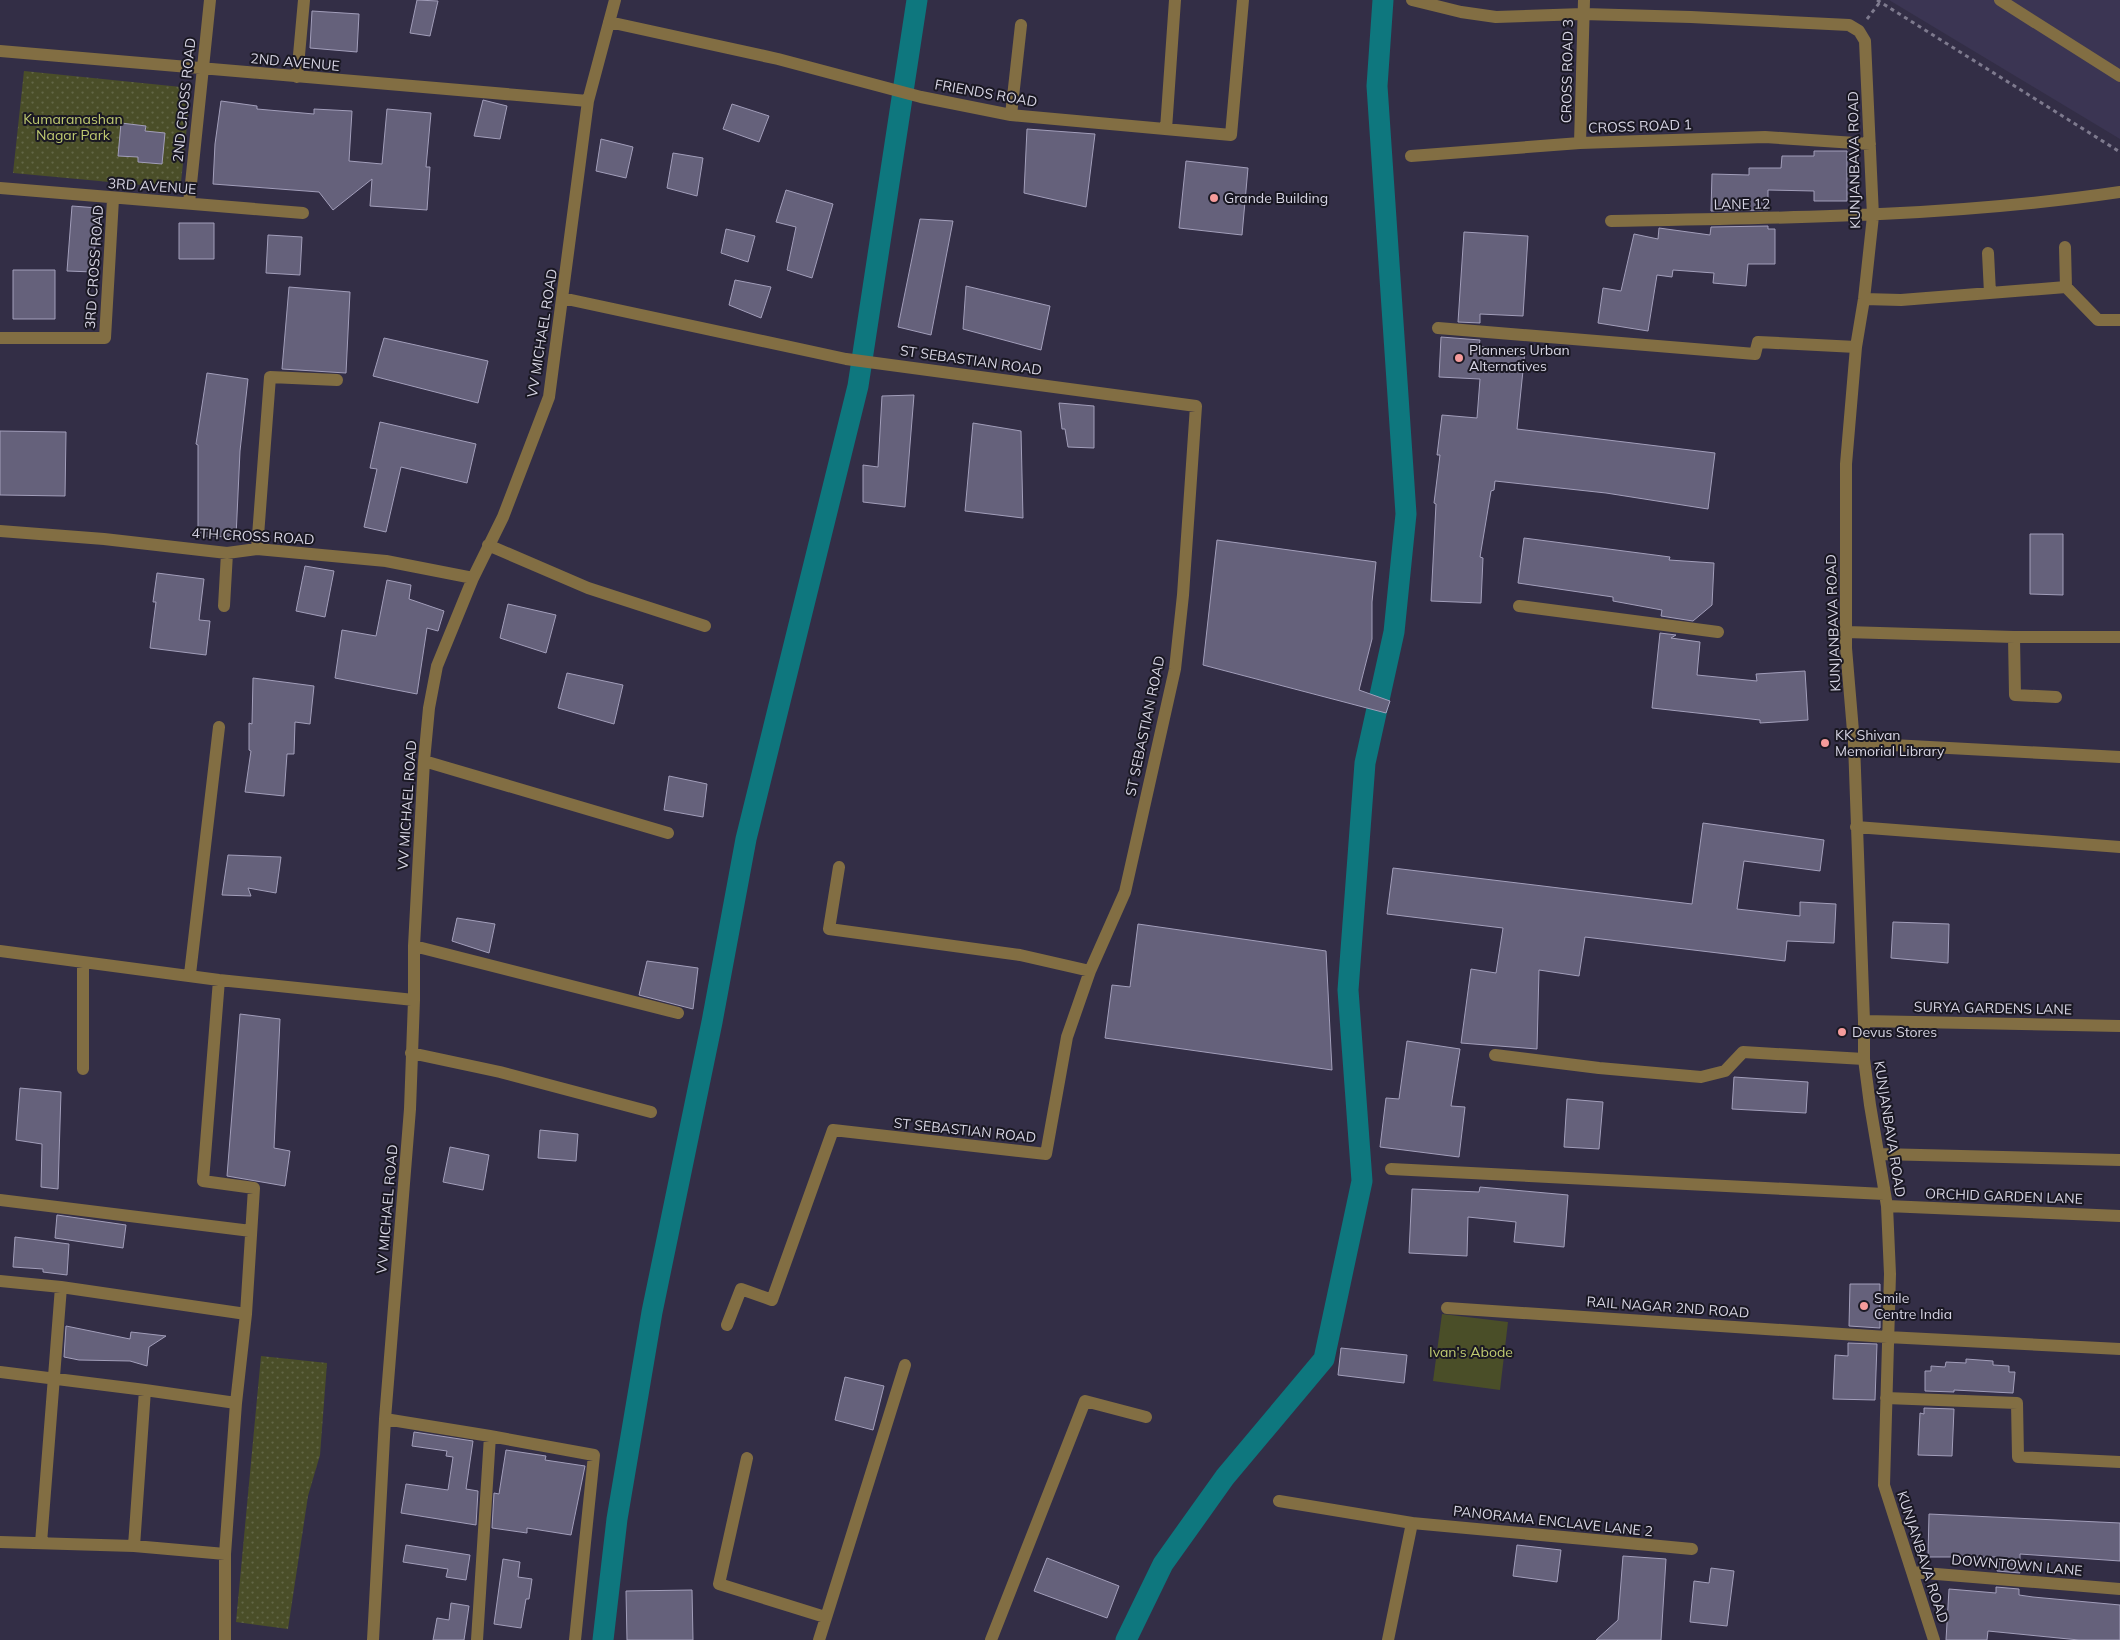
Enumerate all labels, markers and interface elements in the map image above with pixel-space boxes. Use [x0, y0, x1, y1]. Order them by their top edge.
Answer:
street label: CROSS ROAD 3 [1557, 19, 1577, 123]
street label: 2ND CROSS ROAD [169, 37, 199, 163]
street label: 2ND AVENUE [250, 49, 340, 75]
street label: FRIENDS ROAD [933, 75, 1039, 111]
street label: KUNJANBAVA ROAD [1844, 91, 1864, 229]
park label: Kumaranashan Nagar Park [23, 110, 123, 144]
street label: CROSS ROAD 1 [1588, 115, 1692, 137]
street label: 3RD AVENUE [107, 174, 197, 198]
place label: Grande Building [1224, 189, 1328, 207]
marker: Grande Building [1208, 192, 1220, 204]
street label: LANE 12 [1713, 195, 1771, 213]
street label: 3RD CROSS ROAD [81, 204, 107, 330]
street label: VV MICHAEL ROAD [523, 267, 561, 399]
street label: ST SEBASTIAN ROAD [899, 341, 1043, 379]
place label: Planners Urban Alternatives [1469, 341, 1570, 375]
marker: Planners Urban Alternatives [1453, 352, 1465, 364]
street label: 4TH CROSS ROAD [191, 524, 315, 548]
street label: KUNJANBAVA ROAD [1822, 554, 1844, 692]
street label: ST SEBASTIAN ROAD [1121, 654, 1169, 798]
place label: KK Shivan Memorial Library [1835, 726, 1945, 760]
marker: KK Shivan Memorial Library [1819, 737, 1831, 749]
street label: VV MICHAEL ROAD [393, 740, 421, 870]
street label: SURYA GARDENS LANE [1914, 998, 2072, 1018]
place label: Devus Stores [1852, 1023, 1937, 1041]
marker: Devus Stores [1836, 1026, 1848, 1038]
street label: KUNJANBAVA ROAD [1870, 1060, 1910, 1198]
street label: ST SEBASTIAN ROAD [893, 1114, 1037, 1146]
street label: VV MICHAEL ROAD [372, 1143, 402, 1275]
street label: ORCHID GARDEN LANE [1925, 1184, 2083, 1208]
place label: Smile Centre India [1874, 1289, 1952, 1323]
street label: RAIL NAGAR 2ND ROAD [1586, 1292, 1750, 1322]
marker: Smile Centre India [1858, 1300, 1870, 1312]
park label: Ivan's Abode [1429, 1343, 1513, 1361]
street label: KUNJANBAVA ROAD [1893, 1489, 1953, 1625]
street label: PANORAMA ENCLAVE LANE 2 [1452, 1502, 1654, 1540]
street label: DOWNTOWN LANE [1951, 1550, 2083, 1580]

